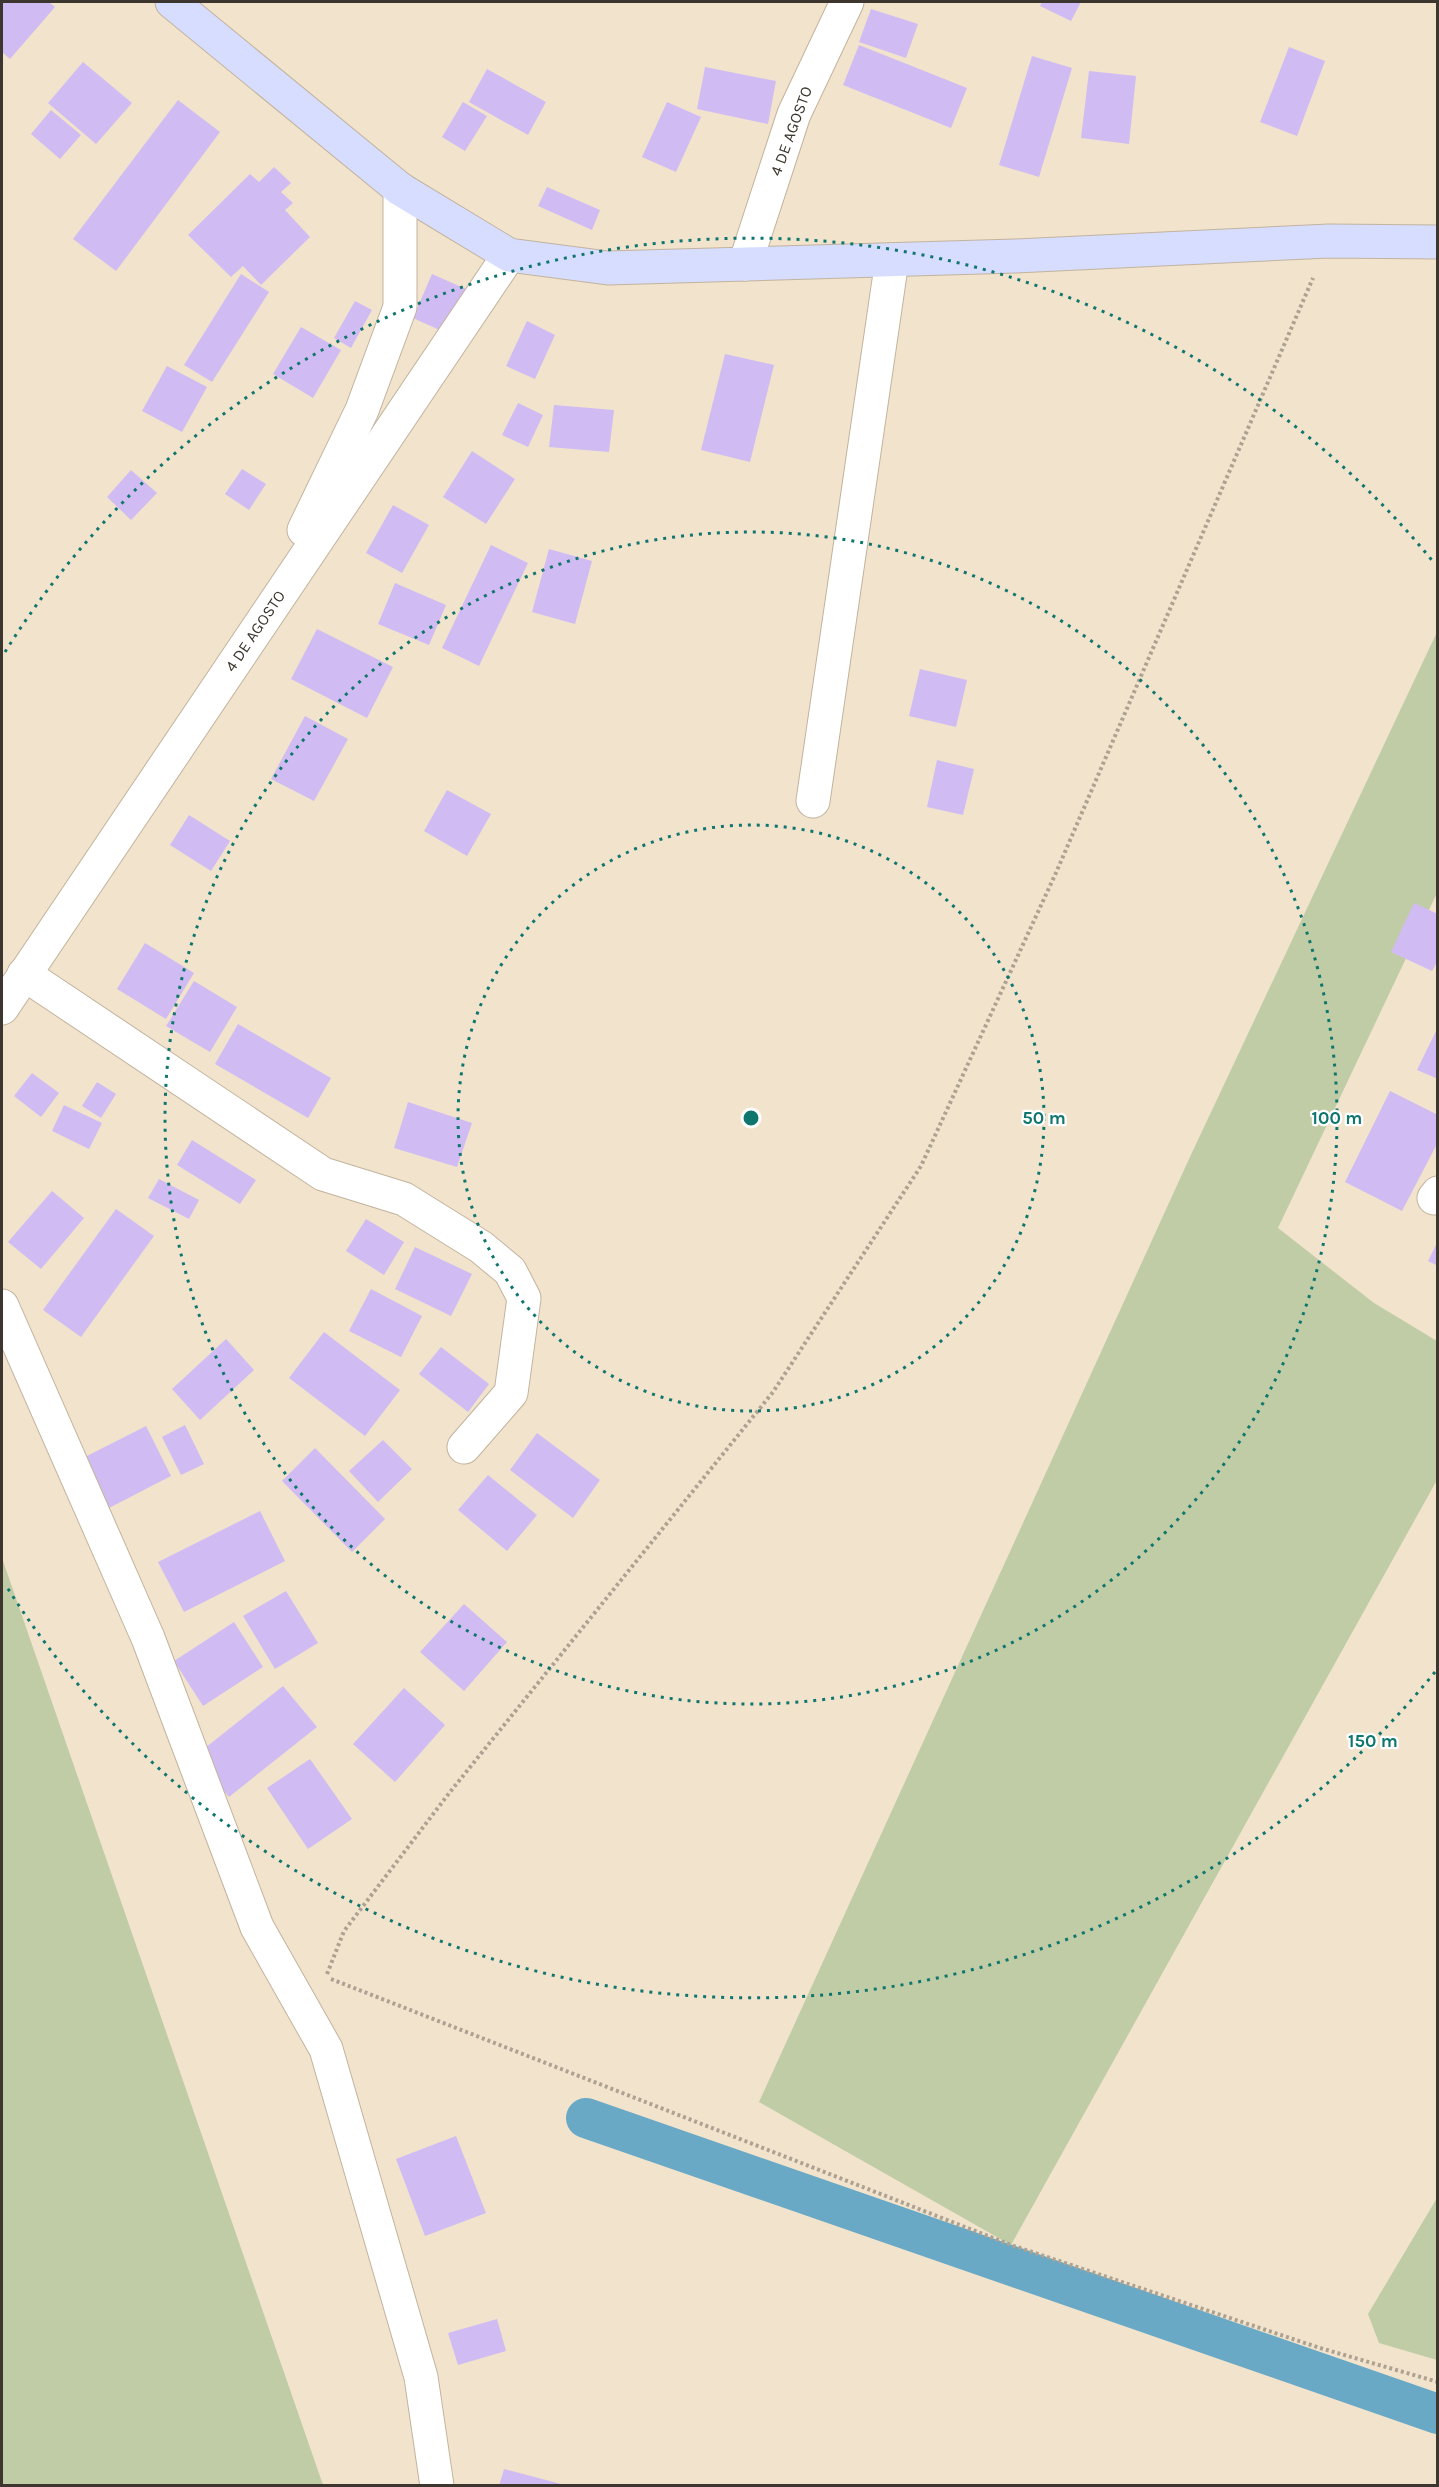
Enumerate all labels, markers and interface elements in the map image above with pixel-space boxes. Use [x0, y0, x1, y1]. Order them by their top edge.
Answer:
street label: 4 DE AGOSTO [766, 84, 816, 178]
street label: 4 DE AGOSTO [221, 587, 289, 675]
text: 50 m [1022, 1107, 1066, 1129]
text: 100 m [1312, 1107, 1362, 1129]
centre of rings [741, 1108, 761, 1128]
text: 150 m [1348, 1730, 1398, 1752]

